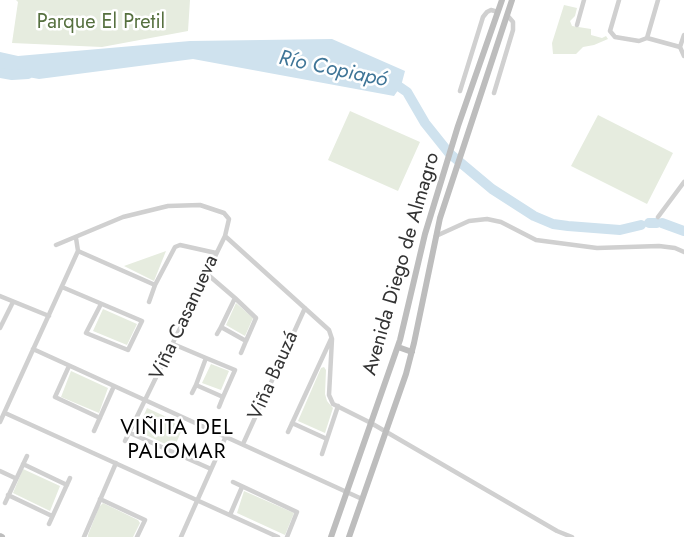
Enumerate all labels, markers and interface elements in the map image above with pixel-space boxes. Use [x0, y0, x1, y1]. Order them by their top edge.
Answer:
park label: Parque El Pretil [37, 11, 165, 35]
water label: Río Copiapó [276, 46, 390, 94]
street label: Avenida Diego de Almagro [359, 150, 445, 378]
street label: Viña Casanueva [146, 252, 224, 384]
street label: Viña Bauzá [244, 328, 304, 424]
district label: VIÑITA DEL PALOMAR [119, 416, 235, 466]

